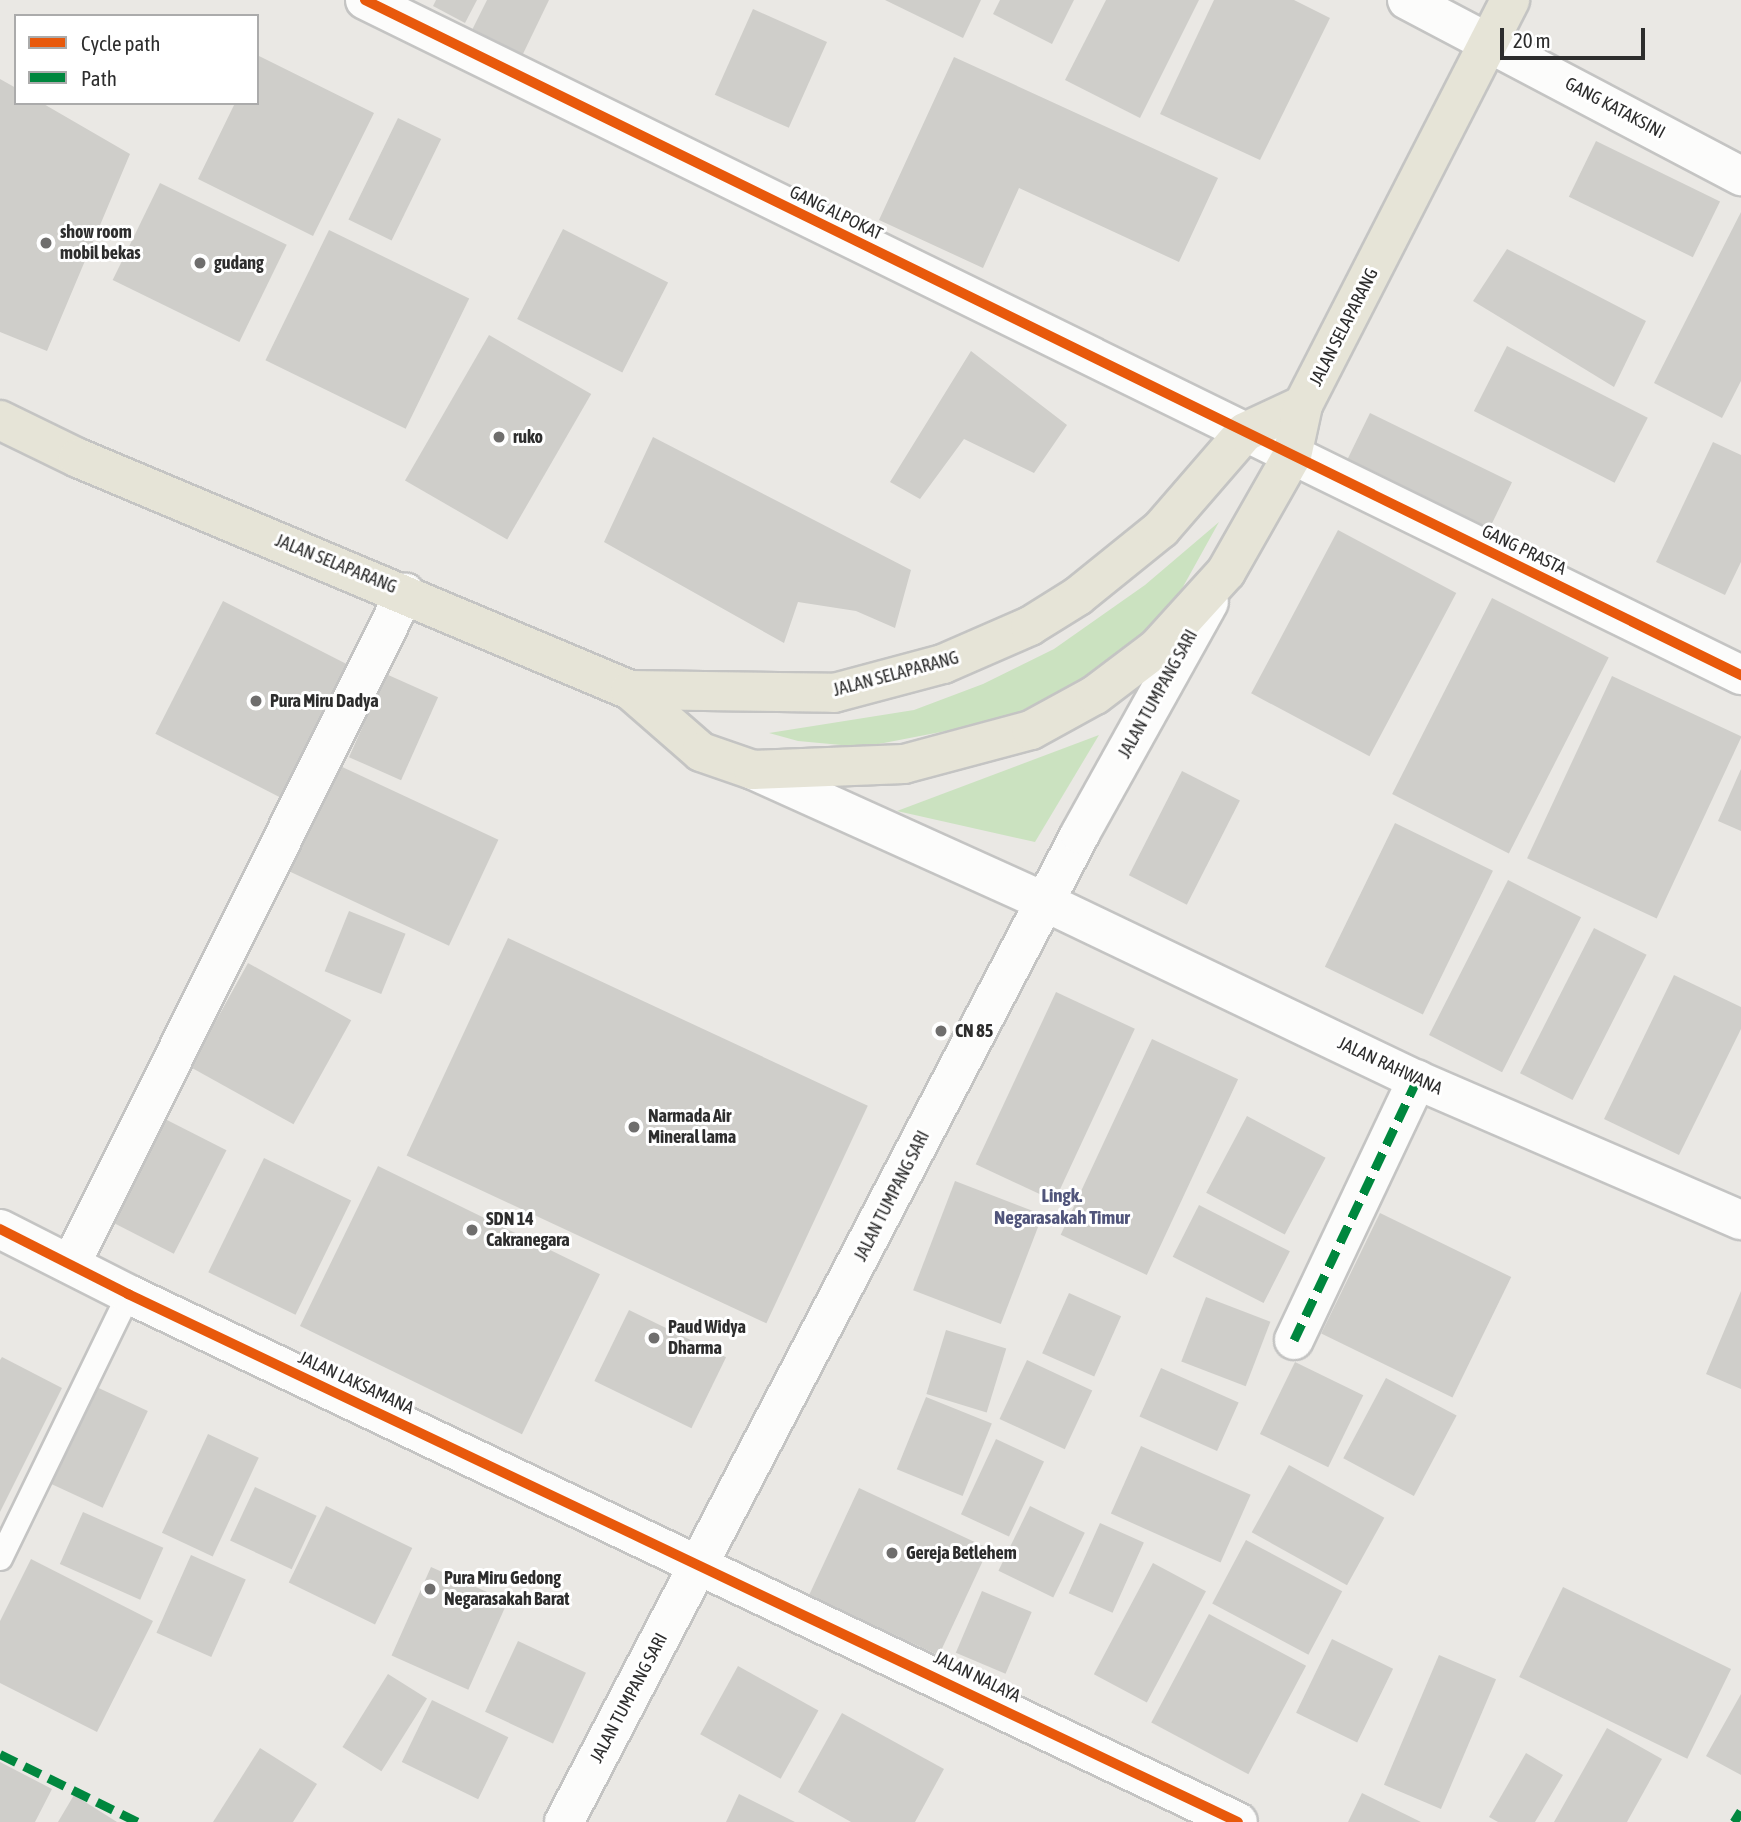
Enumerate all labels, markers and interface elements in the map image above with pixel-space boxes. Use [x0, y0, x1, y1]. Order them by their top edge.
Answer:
legend [14, 14, 259, 105]
scale bar [1503, 14, 1648, 58]
text: 20 m [1513, 28, 1551, 52]
text: Cycle path [81, 31, 160, 55]
text: Path [81, 66, 117, 90]
street label: GANG KATAKSINI [1561, 73, 1669, 143]
street label: GANG ALPOKAT [786, 181, 886, 245]
place label: show room mobil bekas [60, 222, 141, 264]
marker: show room mobil bekas [38, 235, 54, 251]
place label: gudang [214, 252, 264, 274]
marker: gudang [192, 255, 208, 271]
street label: JALAN SELAPARANG [1305, 264, 1383, 390]
place label: ruko [513, 426, 543, 448]
marker: ruko [491, 429, 507, 445]
street label: GANG PRASTA [1478, 520, 1570, 580]
street label: JALAN SELAPARANG [272, 530, 400, 598]
street label: JALAN TUMPANG SARI [1114, 626, 1202, 762]
street label: JALAN SELAPARANG [831, 647, 961, 701]
place label: Pura Miru Dadya [270, 690, 379, 712]
marker: Pura Miru Dadya [248, 693, 264, 709]
place label: CN 85 [955, 1020, 993, 1042]
marker: CN 85 [933, 1023, 949, 1039]
street label: JALAN RAHWANA [1334, 1032, 1446, 1100]
place label: Narmada Air Mineral lama [648, 1106, 736, 1148]
marker: Narmada Air Mineral lama [626, 1119, 642, 1135]
street label: JALAN TUMPANG SARI [850, 1127, 934, 1265]
district label: Lingk. Negarasakah Timur [994, 1185, 1130, 1229]
place label: SDN 14 Cakranegara [486, 1209, 570, 1252]
marker: SDN 14 Cakranegara [464, 1222, 480, 1238]
place label: Paud Widya Dharma [668, 1317, 746, 1360]
marker: Paud Widya Dharma [646, 1330, 662, 1346]
street label: JALAN LAKSAMANA [295, 1347, 417, 1419]
place label: Gereja Betlehem [906, 1542, 1017, 1564]
marker: Gereja Betlehem [884, 1545, 900, 1561]
place label: Pura Miru Gedong Negarasakah Barat [444, 1568, 569, 1610]
marker: Pura Miru Gedong Negarasakah Barat [422, 1581, 438, 1597]
street label: JALAN TUMPANG SARI [586, 1630, 672, 1766]
street label: JALAN NALAYA [930, 1647, 1024, 1707]

